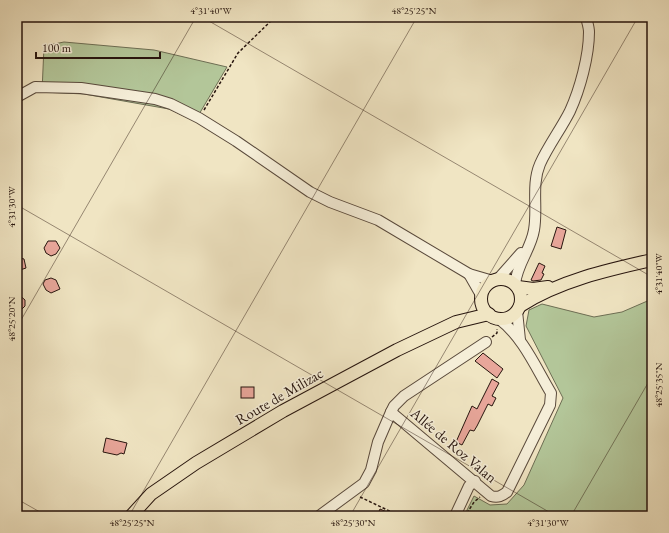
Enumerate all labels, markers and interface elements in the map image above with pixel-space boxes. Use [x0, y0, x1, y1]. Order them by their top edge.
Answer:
text: 4°31'40"W [190, 4, 233, 17]
text: 48°25'25"N [392, 4, 437, 17]
scale bar [36, 34, 160, 60]
text: 100 m [42, 40, 72, 56]
text: 4°31'30"W [5, 185, 18, 228]
text: 4°31'40"W [652, 252, 665, 295]
text: 48°25'20"N [5, 296, 18, 341]
text: 48°25'35"N [652, 362, 665, 407]
street label: Route de Milizac [232, 363, 326, 429]
street label: Allée de Roz Valan [406, 403, 501, 487]
text: 48°25'25"N [110, 516, 155, 529]
text: 48°25'30"N [331, 516, 376, 529]
text: 4°31'30"W [527, 516, 570, 529]

